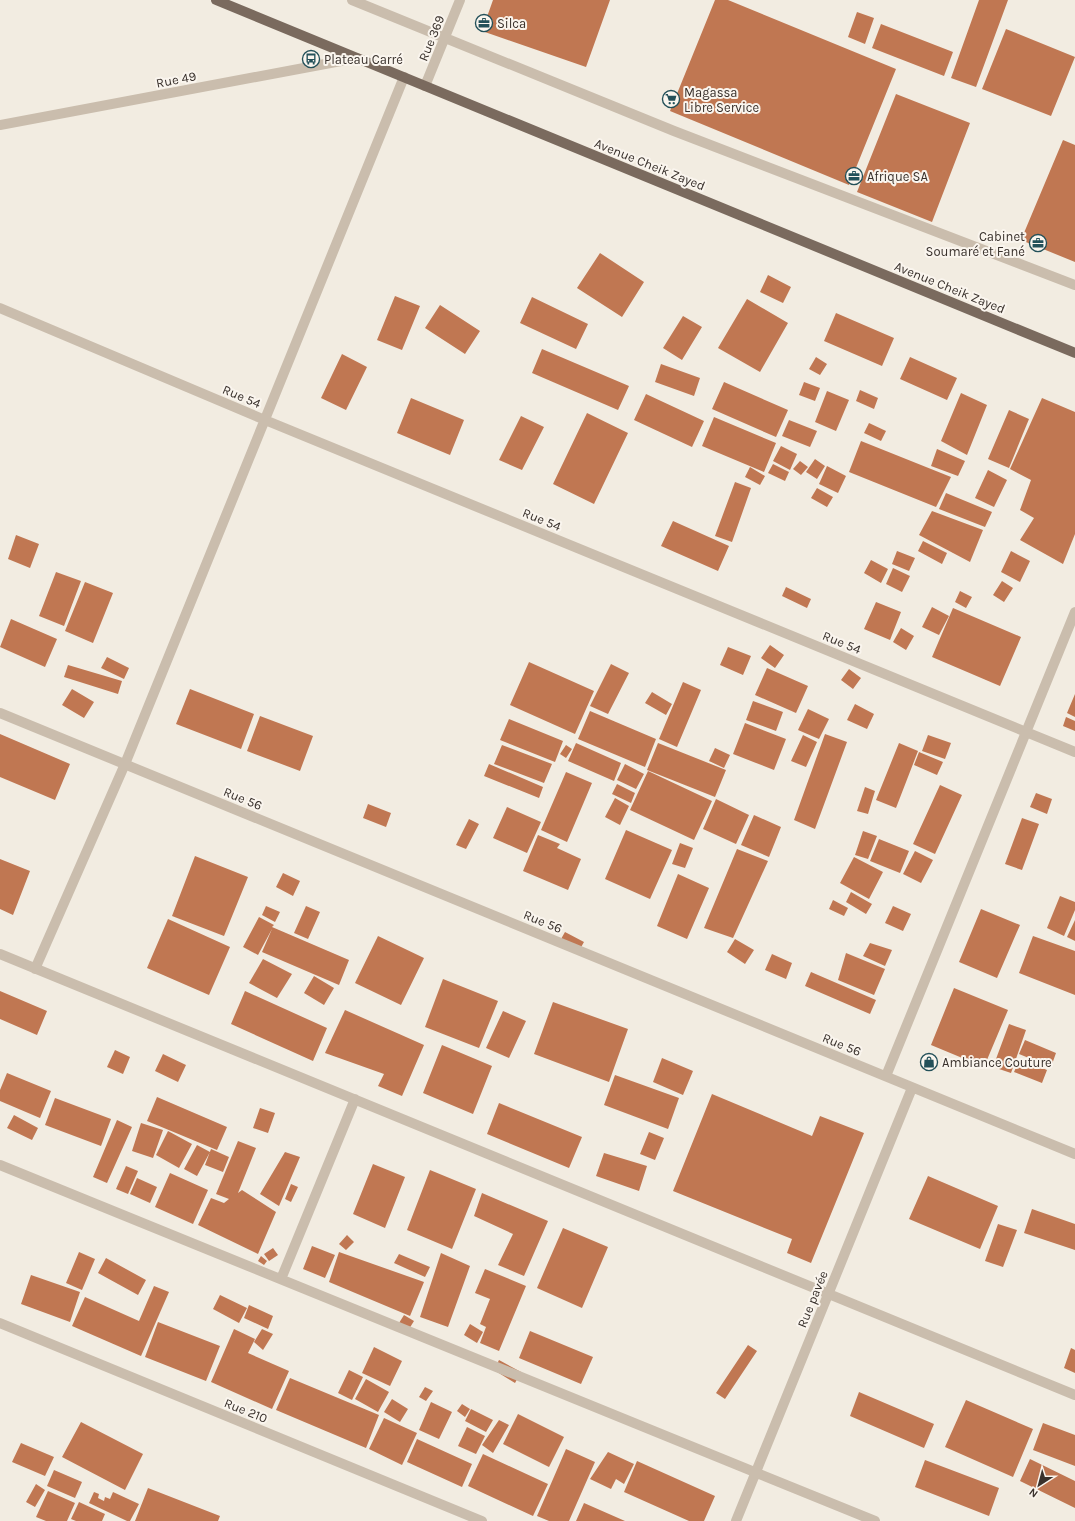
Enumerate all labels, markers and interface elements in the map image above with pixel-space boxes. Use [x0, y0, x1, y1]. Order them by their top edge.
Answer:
street label: Rue 369 [415, 13, 447, 63]
office icon: Silca [474, 13, 494, 33]
place label: Silca [497, 16, 526, 31]
bus stop icon: Plateau Carré [301, 49, 321, 69]
place label: Plateau Carré [324, 52, 403, 67]
street label: Rue 49 [155, 68, 197, 91]
place label: Magassa Libre Service [684, 85, 759, 115]
supermarket icon: Magassa Libre Service [661, 89, 681, 109]
street label: Avenue Cheik Zayed [592, 135, 707, 194]
office icon: Afrique SA [844, 166, 864, 186]
place label: Afrique SA [867, 169, 928, 185]
place label: Cabinet Soumaré et Fané [926, 229, 1025, 259]
office icon: Cabinet Soumaré et Fané [1028, 233, 1048, 253]
street label: Avenue Cheik Zayed [892, 258, 1007, 317]
street label: Rue 54 [220, 382, 263, 411]
street label: Rue 54 [520, 505, 563, 534]
street label: Rue 54 [820, 628, 863, 657]
street label: Rue 56 [221, 784, 264, 813]
street label: Rue 56 [521, 907, 564, 936]
street label: Rue 56 [820, 1030, 863, 1059]
shop icon: Ambiance Couture [919, 1052, 939, 1072]
place label: Ambiance Couture [942, 1055, 1052, 1070]
street label: Rue pavée [794, 1268, 831, 1330]
street label: Rue 210 [222, 1395, 270, 1426]
north arrow [1019, 1465, 1059, 1505]
text: N [1026, 1485, 1040, 1500]

